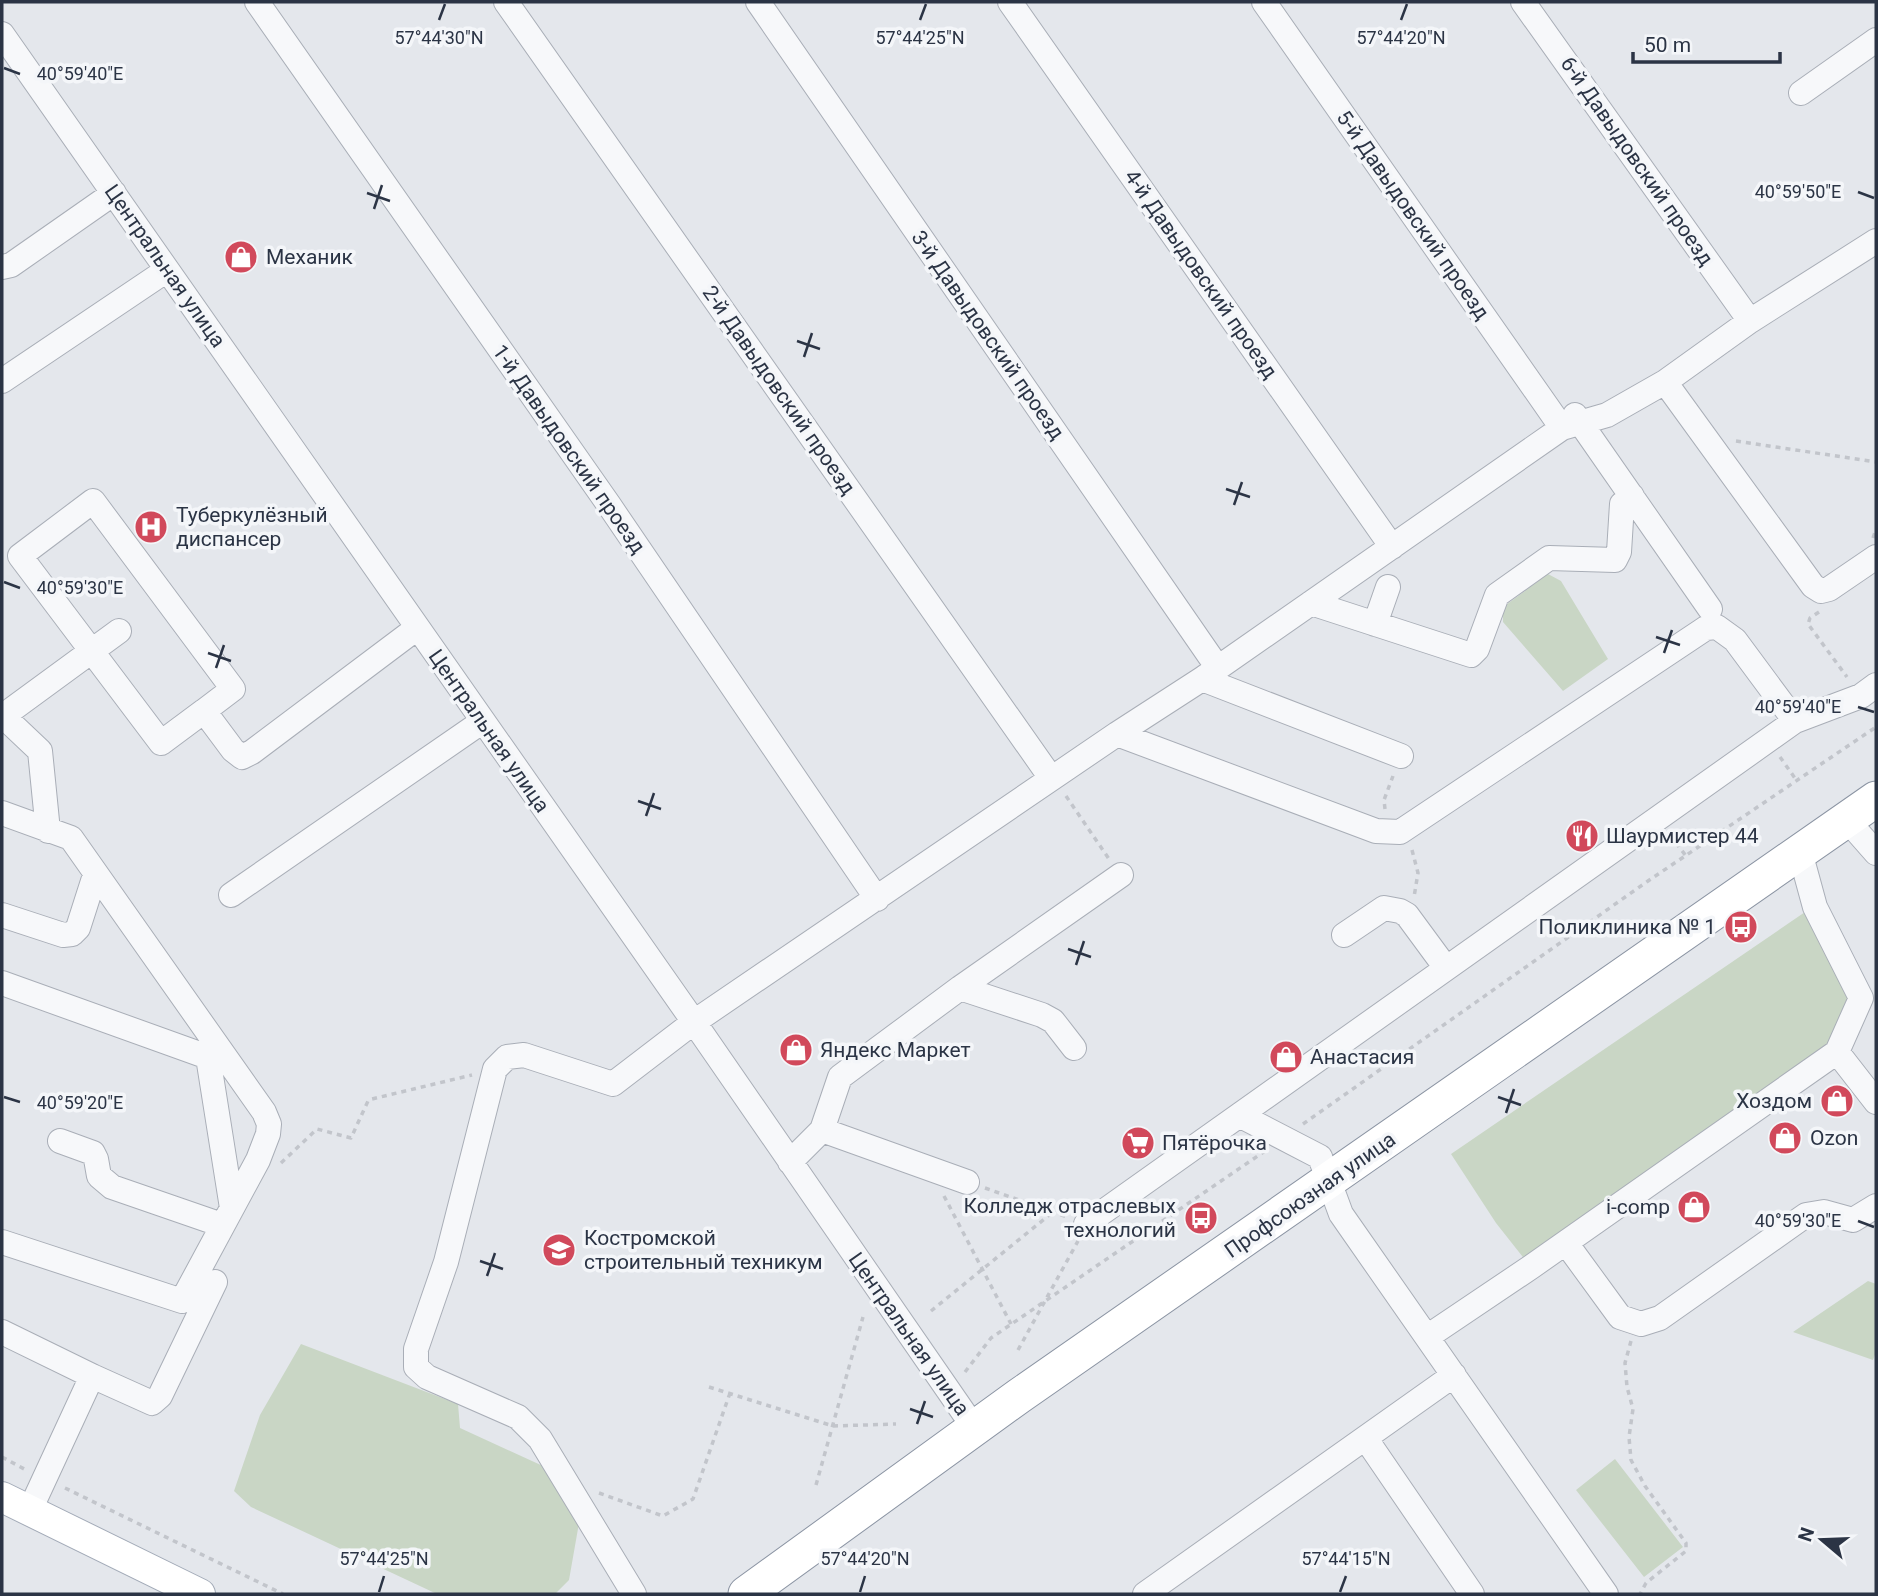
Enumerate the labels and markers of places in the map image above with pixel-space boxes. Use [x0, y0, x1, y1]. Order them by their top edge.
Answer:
shop icon: Механик [222, 238, 260, 276]
place label: Механик [266, 245, 354, 269]
place label: Туберкулёзный диспансер [176, 503, 328, 551]
hospital icon: Туберкулёзный диспансер [132, 508, 170, 546]
restaurant icon: Шаурмистер 44 [1563, 817, 1601, 855]
place label: Шаурмистер 44 [1606, 824, 1759, 848]
bus stop icon: Поликлиника № 1 [1722, 908, 1760, 946]
place label: Поликлиника № 1 [1539, 915, 1716, 939]
shop icon: Яндекс Маркет [777, 1031, 815, 1069]
place label: Яндекс Маркет [820, 1038, 971, 1062]
shop icon: Анастасия [1267, 1038, 1305, 1076]
place label: Анастасия [1310, 1045, 1414, 1069]
shop icon: Хоздом [1818, 1082, 1856, 1120]
place label: Хоздом [1736, 1089, 1812, 1113]
shop icon: Ozon [1766, 1119, 1804, 1157]
supermarket icon: Пятёрочка [1119, 1124, 1157, 1162]
place label: Ozon [1810, 1126, 1858, 1150]
place label: Пятёрочка [1162, 1131, 1267, 1155]
shop icon: i-comp [1675, 1188, 1713, 1226]
place label: Колледж отраслевых технологий [964, 1194, 1176, 1242]
place label: i-comp [1606, 1195, 1670, 1219]
bus stop icon: Колледж отраслевых технологий [1182, 1199, 1220, 1237]
place label: Костромской строительный техникум [584, 1226, 823, 1274]
school or university icon: Костромской строительный техникум [540, 1231, 578, 1269]

